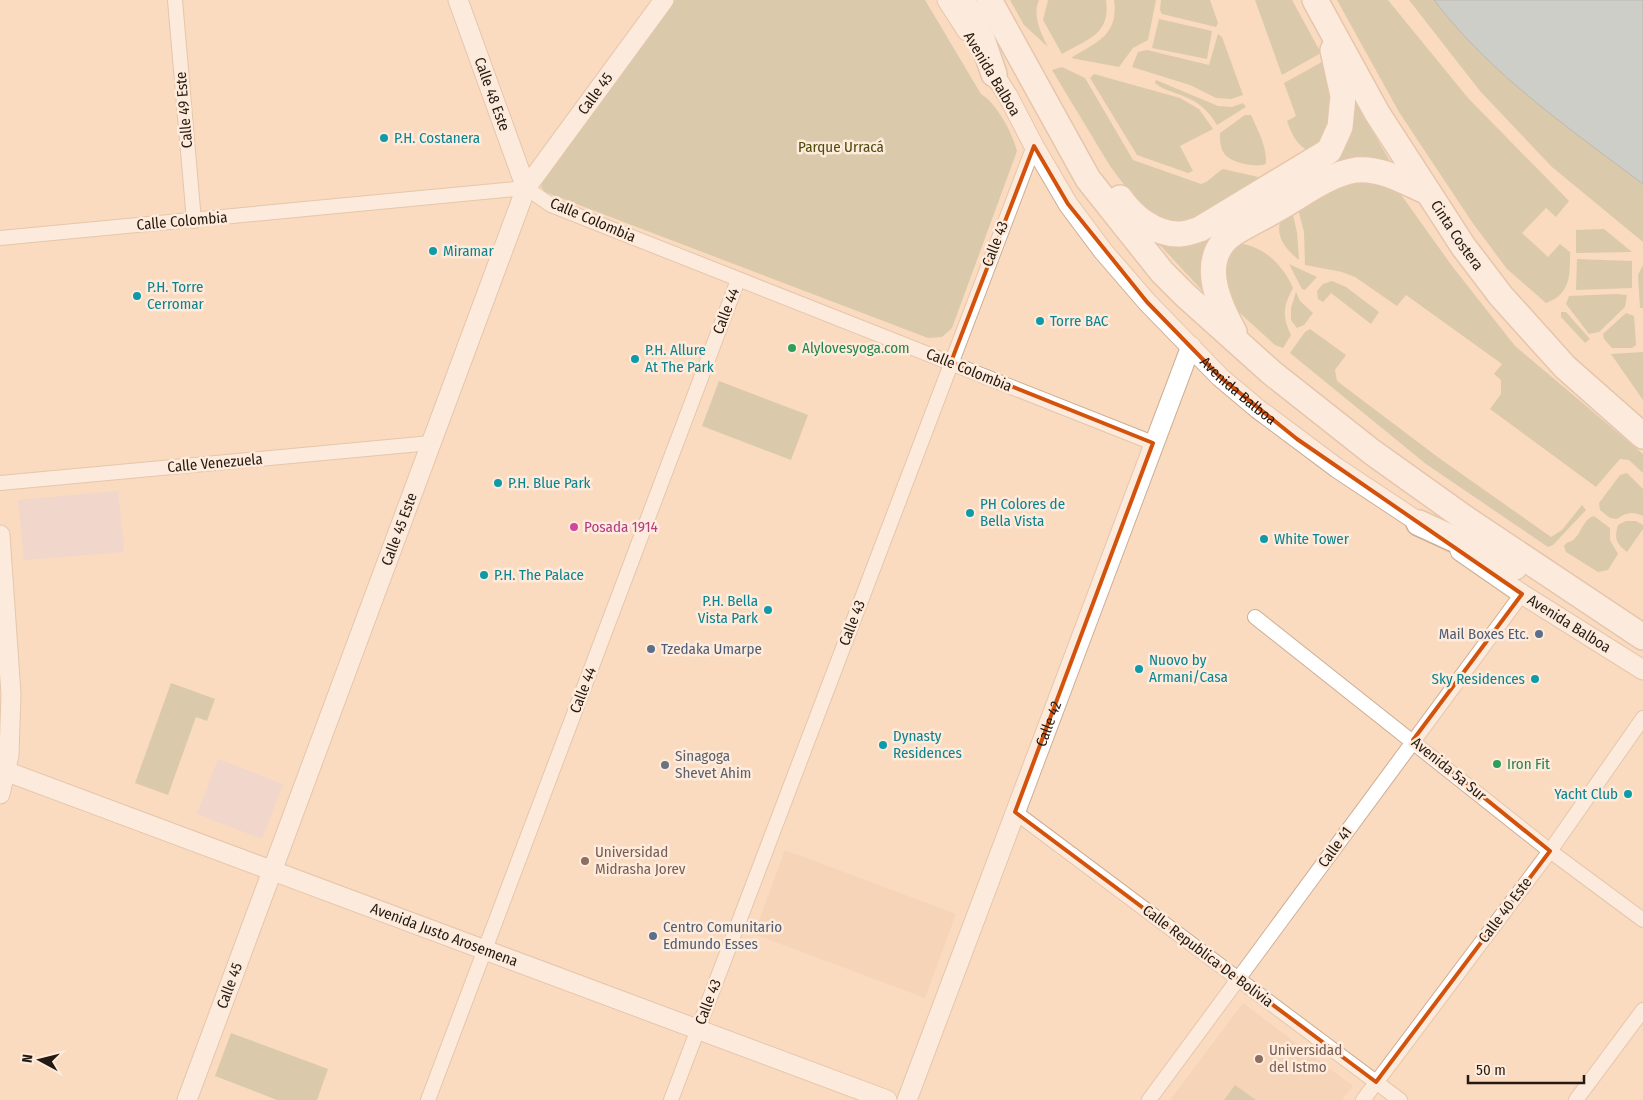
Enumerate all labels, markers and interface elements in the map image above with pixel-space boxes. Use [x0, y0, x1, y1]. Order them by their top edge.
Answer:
street label: Avenida Balboa [960, 29, 1024, 119]
street label: Calle 48 Este [470, 55, 514, 133]
street label: Calle 45 [574, 69, 617, 118]
street label: Calle 49 Este [172, 71, 196, 149]
place label: P.H. Costanera [394, 129, 480, 147]
marker: P.H. Costanera [378, 132, 390, 144]
park label: Parque Urracá [798, 138, 884, 156]
street label: Calle Colombia [548, 194, 638, 246]
street label: Cinta Costera [1427, 197, 1487, 274]
street label: Calle Colombia [136, 208, 228, 234]
street label: Calle 43 [978, 218, 1012, 269]
place label: Miramar [443, 242, 494, 260]
marker: Miramar [427, 245, 439, 257]
place label: P.H. Torre Cerromar [147, 278, 205, 313]
street label: Calle 44 [709, 285, 743, 337]
marker: P.H. Torre Cerromar [131, 290, 143, 302]
place label: Torre BAC [1050, 312, 1109, 330]
marker: Torre BAC [1034, 315, 1046, 327]
place label: Alylovesyoga.com [802, 339, 910, 357]
place label: P.H. Allure At The Park [645, 341, 714, 376]
marker: Alylovesyoga.com [786, 342, 798, 354]
street label: Calle Colombia [923, 345, 1015, 395]
marker: P.H. Allure At The Park [629, 353, 641, 365]
street label: Avenida Balboa [1196, 353, 1280, 428]
street label: Calle Venezuela [167, 450, 263, 476]
place label: P.H. Blue Park [508, 474, 591, 492]
marker: P.H. Blue Park [492, 477, 504, 489]
street label: Calle 45 Este [377, 490, 421, 568]
place label: PH Colores de Bella Vista [980, 495, 1065, 530]
marker: PH Colores de Bella Vista [964, 507, 976, 519]
place label: Posada 1914 [584, 518, 658, 536]
marker: Posada 1914 [568, 521, 580, 533]
place label: White Tower [1274, 530, 1350, 548]
marker: White Tower [1258, 533, 1270, 545]
place label: P.H. The Palace [494, 566, 584, 584]
marker: P.H. The Palace [478, 569, 490, 581]
street label: Avenida Balboa [1524, 591, 1614, 656]
place label: P.H. Bella Vista Park [698, 592, 758, 627]
street label: Calle 43 [835, 597, 869, 648]
marker: P.H. Bella Vista Park [762, 604, 774, 616]
place label: Mail Boxes Etc. [1439, 625, 1529, 643]
marker: Mail Boxes Etc. [1533, 628, 1545, 640]
place label: Tzedaka Umarpe [661, 640, 762, 658]
marker: Tzedaka Umarpe [645, 643, 657, 655]
place label: Nuovo by Armani/Casa [1149, 651, 1228, 686]
marker: Nuovo by Armani/Casa [1133, 663, 1145, 675]
street label: Calle 44 [566, 664, 600, 716]
place label: Sky Residences [1432, 670, 1525, 688]
marker: Sky Residences [1529, 673, 1541, 685]
street label: Calle 42 [1032, 698, 1066, 749]
place label: Dynasty Residences [893, 727, 962, 762]
street label: Avenida 5a Sur [1408, 733, 1491, 805]
marker: Dynasty Residences [877, 739, 889, 751]
place label: Sinagoga Shevet Ahim [675, 747, 751, 782]
place label: Iron Fit [1507, 755, 1550, 773]
marker: Iron Fit [1491, 758, 1503, 770]
marker: Sinagoga Shevet Ahim [659, 759, 671, 771]
place label: Yacht Club [1554, 785, 1618, 803]
marker: Yacht Club [1622, 788, 1634, 800]
street label: Calle 41 [1314, 823, 1356, 871]
place label: Universidad Midrasha Jorev [595, 843, 686, 878]
marker: Universidad Midrasha Jorev [579, 855, 591, 867]
street label: Calle 40 Este [1474, 874, 1536, 946]
street label: Avenida Justo Arosemena [368, 899, 520, 970]
street label: Calle Republica De Bolivia [1139, 901, 1277, 1011]
place label: Centro Comunitario Edmundo Esses [663, 918, 782, 953]
marker: Centro Comunitario Edmundo Esses [647, 930, 659, 942]
street label: Calle 45 [213, 960, 246, 1011]
street label: Calle 43 [691, 976, 725, 1027]
north arrow [15, 1035, 65, 1085]
place label: Universidad del Istmo [1269, 1041, 1342, 1076]
scale bar [1468, 1052, 1584, 1084]
text: N [19, 1053, 37, 1064]
marker: Universidad del Istmo [1253, 1053, 1265, 1065]
text: 50 m [1476, 1061, 1506, 1079]

